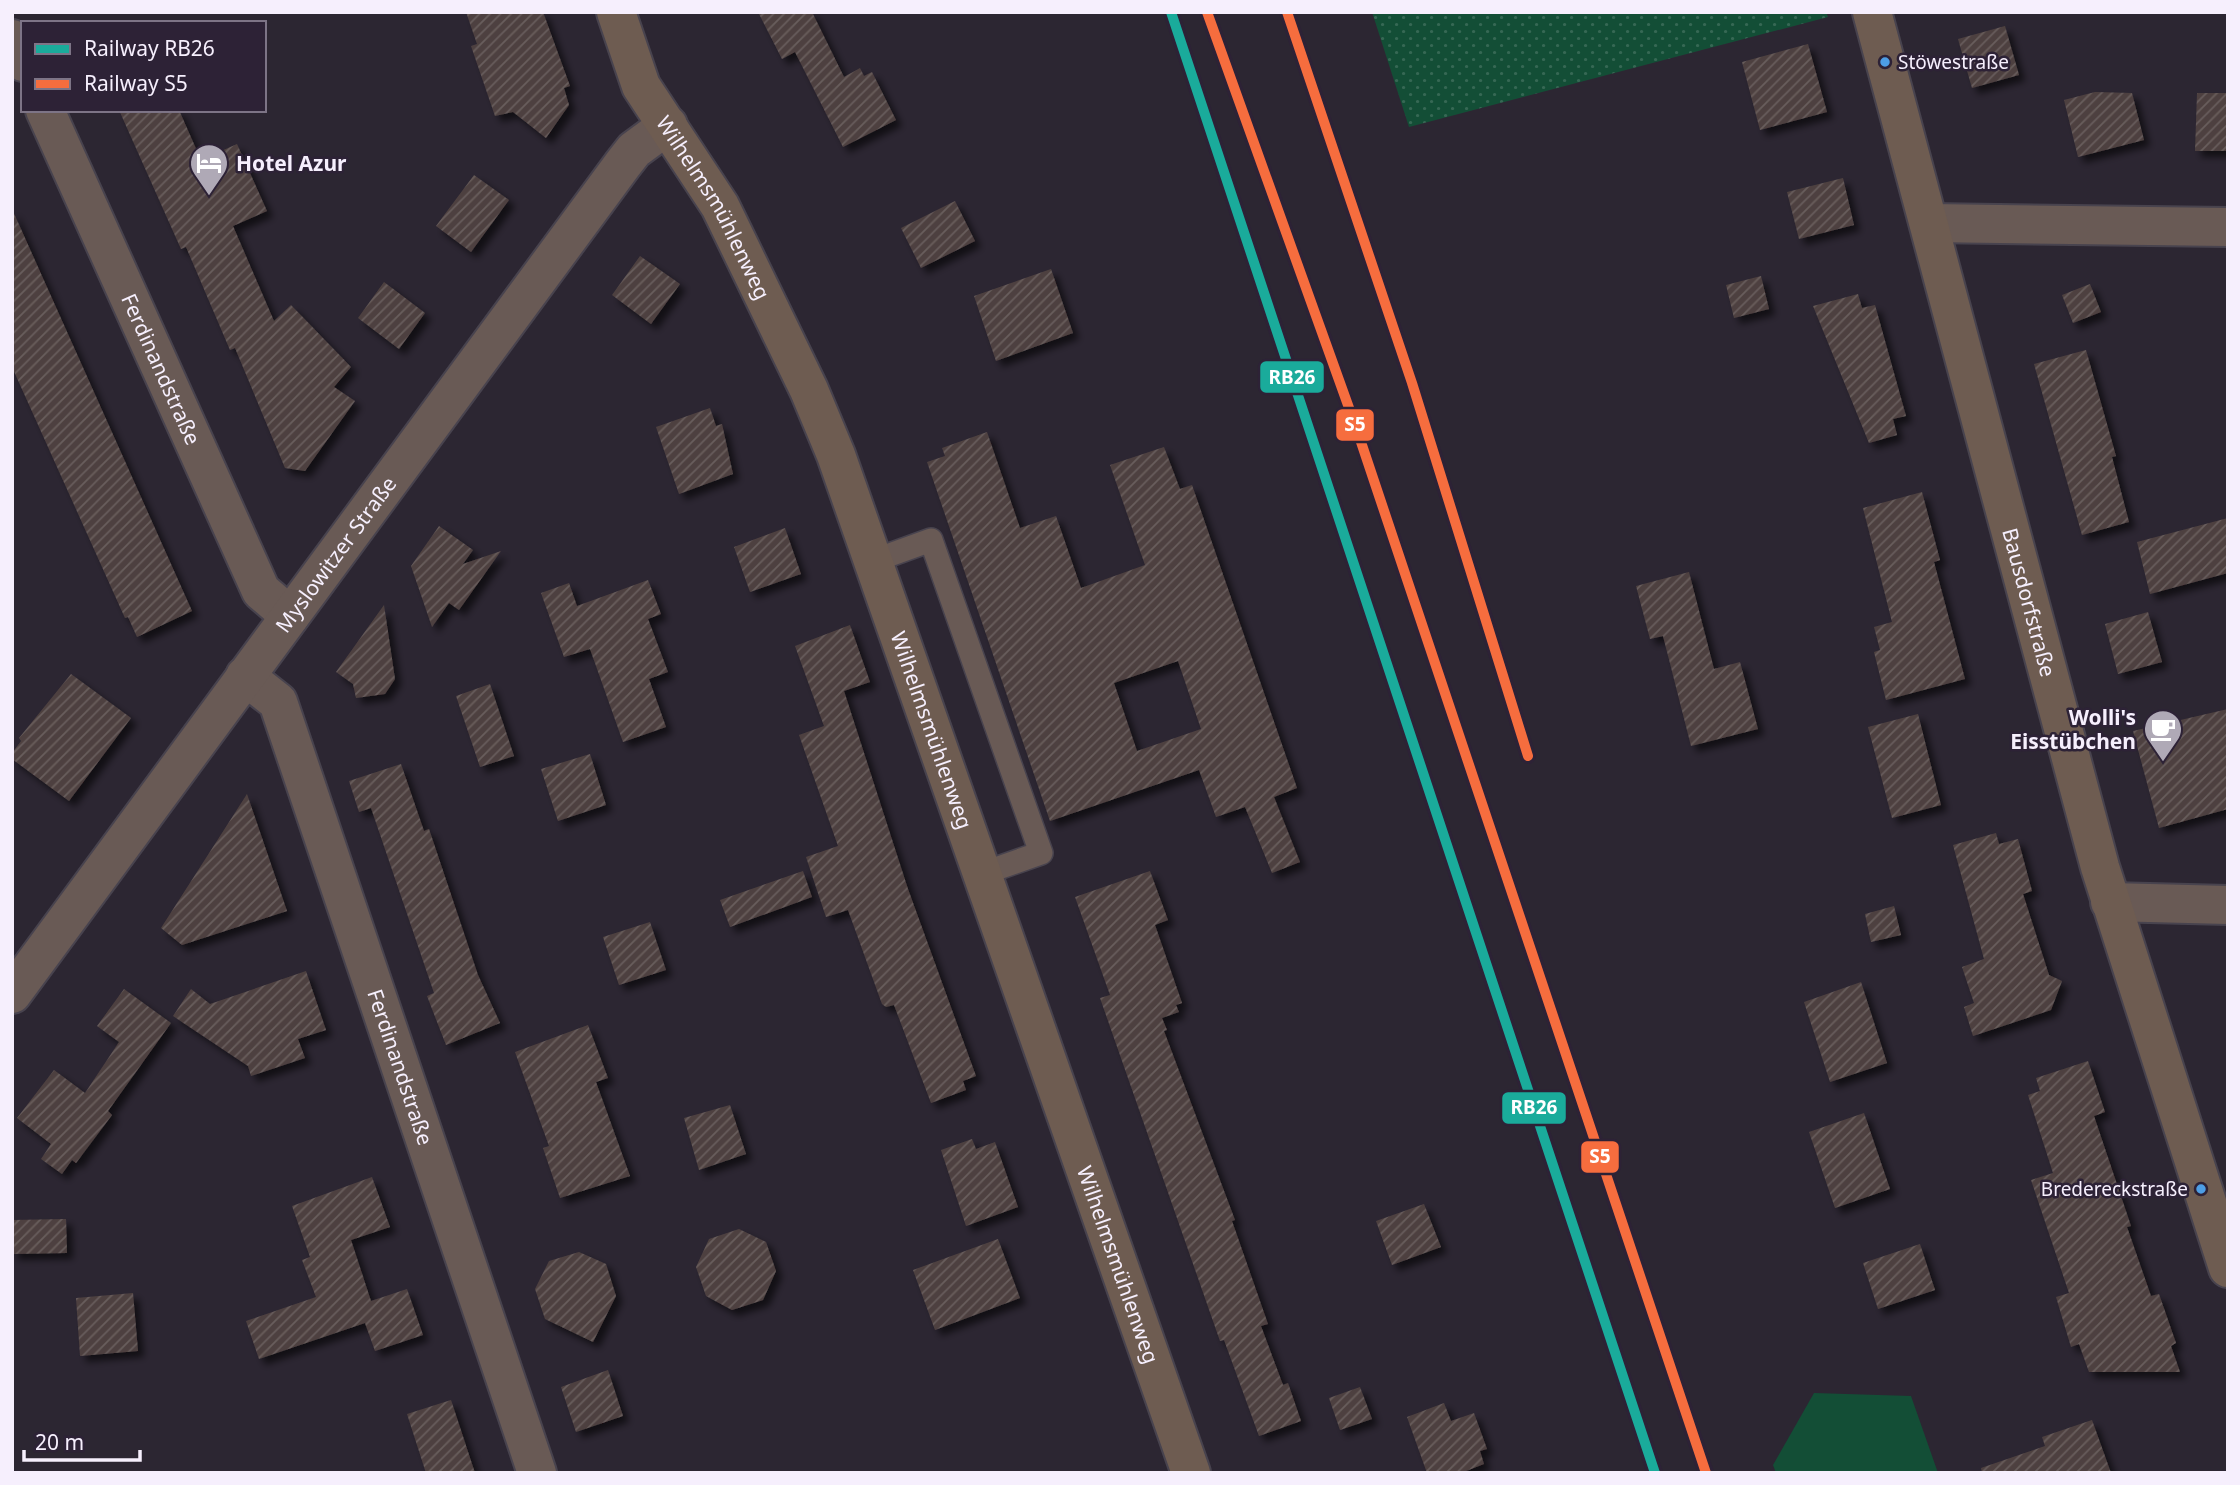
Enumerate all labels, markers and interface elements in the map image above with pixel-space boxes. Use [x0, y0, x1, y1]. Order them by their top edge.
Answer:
legend [21, 21, 266, 112]
text: Railway RB26 [84, 34, 215, 62]
place label: Stöwestraße [1898, 49, 2009, 75]
marker: Stöwestraße [1878, 55, 1892, 69]
text: Railway S5 [84, 69, 188, 97]
street label: Wilhelmsmühlenweg [650, 110, 777, 304]
hotel icon: Hotel Azur [188, 142, 230, 197]
place label: Hotel Azur [236, 149, 347, 177]
street label: Ferdinandstraße [115, 289, 207, 449]
line badge: RB26 [1259, 360, 1325, 394]
text: RB26 [1269, 364, 1316, 390]
line badge: S5 [1335, 408, 1375, 442]
text: S5 [1344, 411, 1366, 437]
street label: Myslowitzer Straße [269, 471, 402, 638]
street label: Bausdorfstraße [1996, 525, 2063, 680]
street label: Wilhelmsmühlenweg [885, 628, 979, 833]
place label: Wolli's Eisstübchen [2010, 703, 2136, 755]
cafe icon: Wolli's Eisstübchen [2142, 708, 2184, 763]
street label: Ferdinandstraße [361, 985, 440, 1149]
line badge: RB26 [1501, 1091, 1567, 1125]
text: RB26 [1511, 1094, 1558, 1120]
line badge: S5 [1580, 1140, 1620, 1174]
text: S5 [1589, 1143, 1611, 1169]
street label: Wilhelmsmühlenweg [1071, 1162, 1166, 1367]
place label: Bredereckstraße [2041, 1176, 2188, 1202]
marker: Bredereckstraße [2194, 1182, 2208, 1196]
scale bar [24, 1418, 140, 1462]
text: 20 m [35, 1428, 84, 1456]

